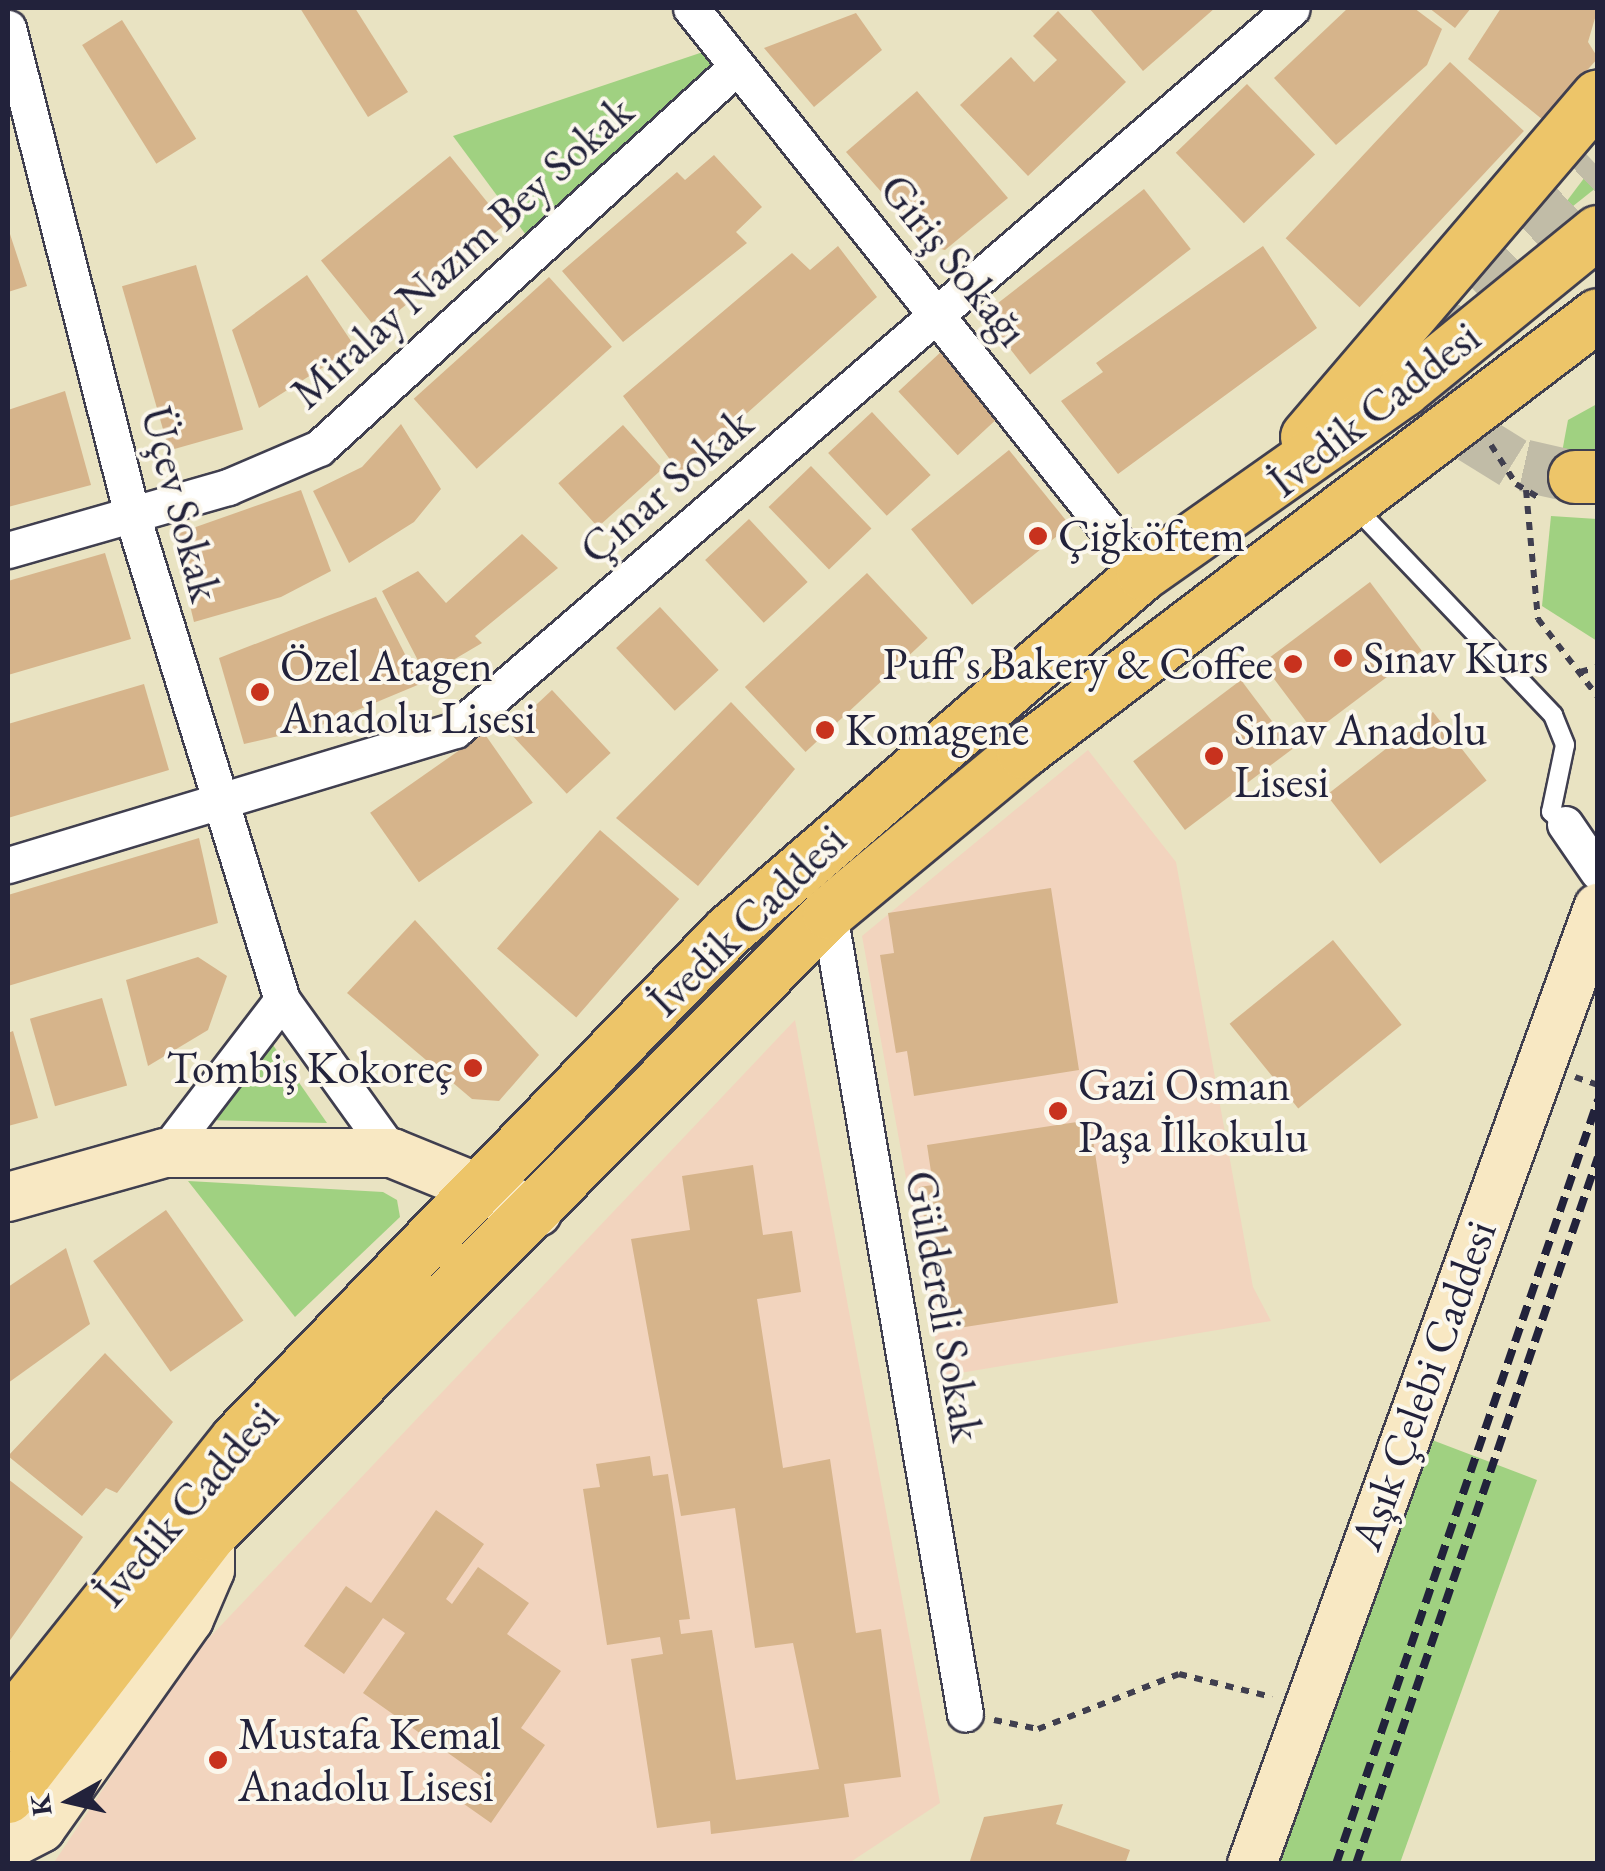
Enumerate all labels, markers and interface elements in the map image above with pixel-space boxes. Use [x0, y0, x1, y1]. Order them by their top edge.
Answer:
street label: Miralay Nazım Bey Sokak [280, 84, 644, 420]
street label: Giriş Sokağı [868, 163, 1040, 357]
street label: İvedik Caddesi [1258, 310, 1490, 508]
street label: Çınar Sokak [569, 396, 763, 576]
street label: Üçev Sokak [129, 401, 233, 607]
place label: Çiğköftem [1058, 509, 1245, 563]
marker: Çiğköftem [1027, 525, 1049, 547]
place label: Sınav Kurs [1363, 631, 1548, 685]
place label: Puff's Bakery & Coffee [883, 637, 1273, 691]
place label: Özel Atagen Anadolu Lisesi [280, 639, 536, 745]
marker: Sınav Kurs [1332, 647, 1354, 669]
marker: Puff's Bakery & Coffee [1282, 653, 1304, 675]
marker: Özel Atagen Anadolu Lisesi [249, 681, 271, 703]
place label: Komagene [845, 703, 1029, 757]
place label: Sınav Anadolu Lisesi [1234, 703, 1487, 809]
marker: Komagene [814, 719, 836, 741]
marker: Sınav Anadolu Lisesi [1203, 745, 1225, 767]
street label: İvedik Caddesi [637, 813, 857, 1027]
place label: Tombiş Kokoreç [166, 1041, 453, 1095]
marker: Tombiş Kokoreç [462, 1057, 484, 1079]
place label: Gazi Osman Paşa İlkokulu [1078, 1058, 1308, 1164]
marker: Gazi Osman Paşa İlkokulu [1047, 1100, 1069, 1122]
street label: Güldereli Sokak [894, 1167, 994, 1445]
street label: Aşık Çelebi Caddesi [1338, 1213, 1508, 1557]
street label: İvedik Caddesi [82, 1391, 290, 1617]
place label: Mustafa Kemal Anadolu Lisesi [238, 1707, 501, 1813]
marker: Mustafa Kemal Anadolu Lisesi [207, 1749, 229, 1771]
north arrow [20, 1751, 120, 1851]
text: K [21, 1792, 60, 1818]

